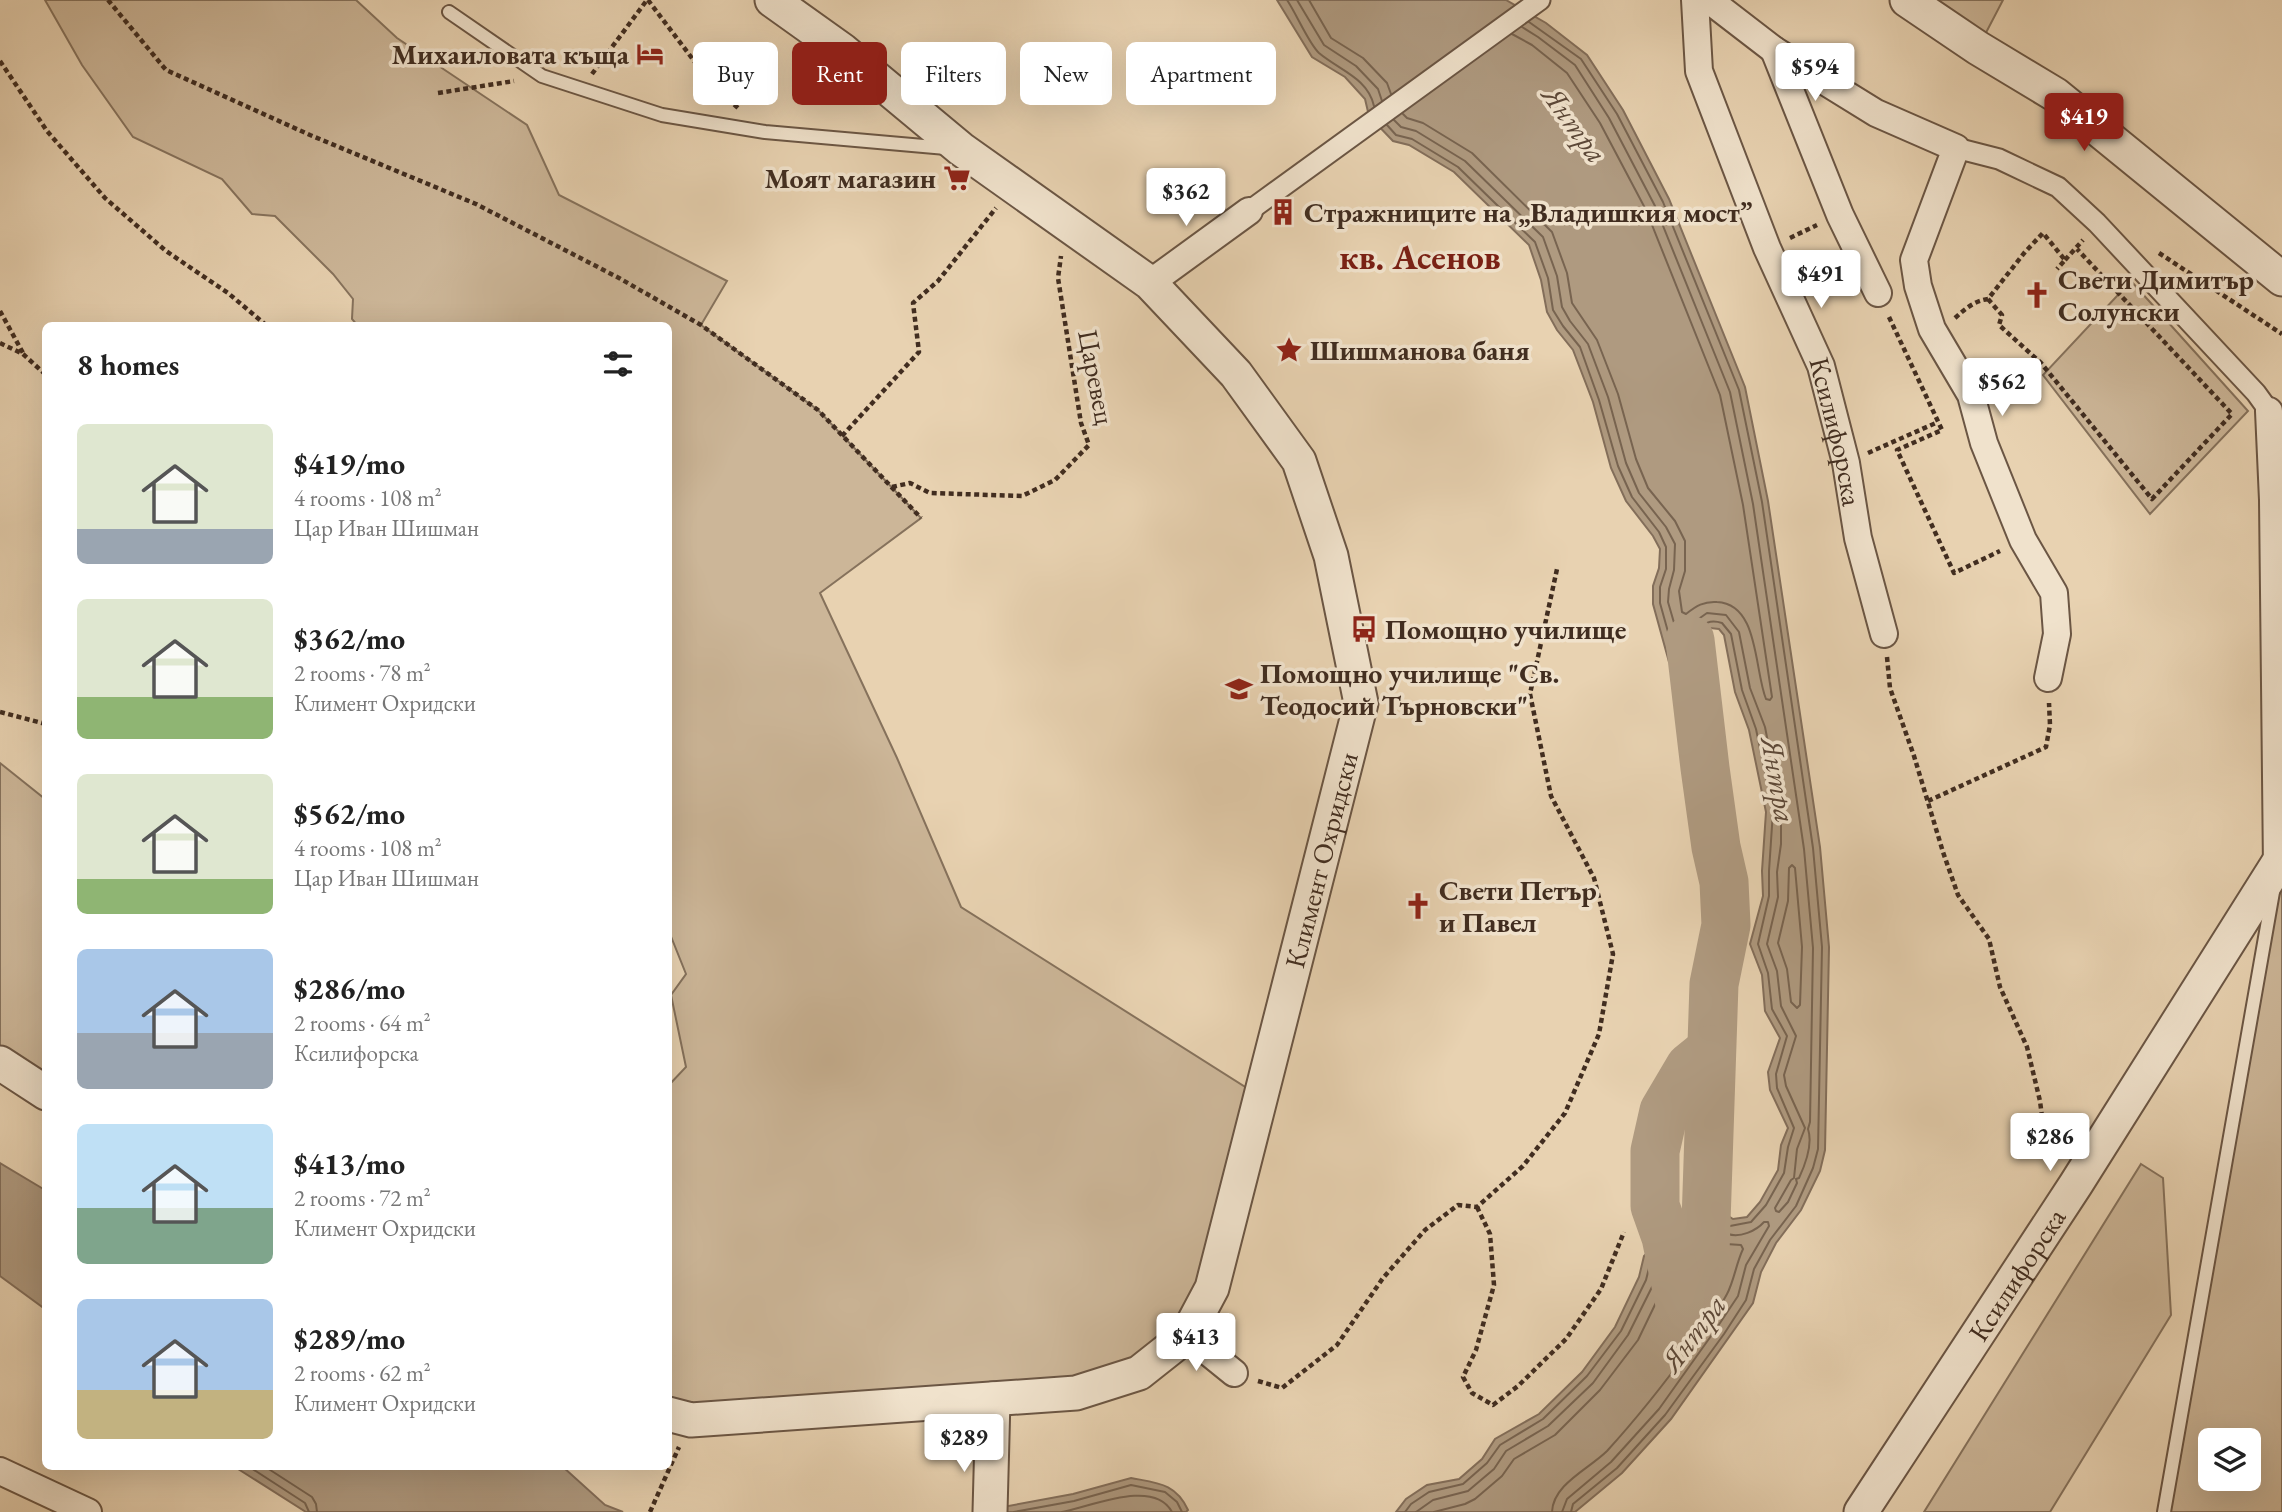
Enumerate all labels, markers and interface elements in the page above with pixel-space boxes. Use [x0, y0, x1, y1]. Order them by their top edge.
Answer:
place label: Михаиловата къща [391, 36, 630, 72]
hotel icon: Михаиловата къща [635, 39, 665, 69]
chip: Buy [693, 42, 778, 105]
chip: Rent [792, 42, 887, 105]
chip: Filters [901, 42, 1006, 105]
chip: New [1020, 42, 1112, 105]
chip: Apartment [1126, 42, 1276, 105]
pin: $594 [1774, 43, 1856, 103]
text: $594 [1791, 51, 1839, 81]
water label: Янтра [1533, 76, 1616, 170]
pin: $419 [2043, 94, 2125, 153]
text: $419 [2060, 101, 2108, 131]
place label: Моят магазин [764, 160, 936, 196]
supermarket icon: Моят магазин [942, 163, 972, 193]
pin: $362 [1145, 168, 1227, 228]
text: $362 [1162, 176, 1210, 206]
place label: Стражниците на „Владишкия мост” [1304, 194, 1752, 230]
building icon: Стражниците на „Владишкия мост” [1268, 197, 1298, 227]
district label: кв. Асенов [1339, 234, 1501, 279]
pin: $491 [1780, 250, 1862, 310]
text: $491 [1797, 258, 1845, 288]
place label: Свети Димитър Солунски [2058, 261, 2254, 329]
church icon: Свети Димитър Солунски [2022, 280, 2052, 310]
street label: Царевец [1070, 327, 1124, 428]
place label: Шишманова баня [1310, 332, 1530, 368]
place icon: Шишманова баня [1274, 335, 1304, 365]
text: 8 homes [77, 345, 179, 384]
icon: filters [599, 345, 637, 383]
street label: Ксилифорска [1801, 353, 1871, 509]
pin: $562 [1961, 358, 2043, 418]
text: $562 [1978, 366, 2026, 396]
text: $419/mo [294, 444, 405, 483]
icon: home [133, 452, 217, 536]
text: 4 rooms · 108 m² [294, 483, 442, 513]
text: Цар Иван Шишман [294, 513, 479, 543]
place label: Помощно училище [1385, 611, 1626, 647]
bus stop icon: Помощно училище [1349, 614, 1379, 644]
text: $362/mo [294, 619, 405, 658]
icon: home [133, 627, 217, 711]
place label: Помощно училище "Св. Теодосий Търновски" [1260, 655, 1560, 723]
text: 2 rooms · 78 m² [294, 658, 431, 688]
school or university icon: Помощно училище "Св. Теодосий Търновски" [1224, 674, 1254, 704]
text: Климент Охридски [294, 688, 476, 718]
water label: Янтра [1752, 732, 1806, 826]
street label: Климент Охридски [1276, 748, 1366, 972]
text: $562/mo [294, 794, 405, 833]
icon: home [133, 802, 217, 886]
text: 4 rooms · 108 m² [294, 833, 442, 863]
text: Цар Иван Шишман [294, 863, 479, 893]
place label: Свети Петър и Павел [1439, 872, 1597, 940]
church icon: Свети Петър и Павел [1403, 891, 1433, 921]
text: $286/mo [294, 969, 405, 1008]
icon: home [133, 977, 217, 1061]
text: 2 rooms · 64 m² [294, 1008, 431, 1038]
text: Ксилифорска [294, 1038, 419, 1068]
pin: $286 [2009, 1114, 2091, 1173]
text: $286 [2026, 1121, 2074, 1151]
text: $413/mo [294, 1144, 405, 1183]
icon: home [133, 1152, 217, 1236]
text: 2 rooms · 72 m² [294, 1183, 431, 1213]
street label: Ксилифорска [1960, 1200, 2074, 1348]
text: Климент Охридски [294, 1213, 476, 1243]
water label: Янтра [1650, 1287, 1735, 1381]
pin: $413 [1155, 1314, 1237, 1373]
text: $289/mo [294, 1319, 405, 1358]
text: $413 [1172, 1321, 1220, 1351]
icon: home [133, 1327, 217, 1411]
text: 2 rooms · 62 m² [294, 1358, 431, 1388]
text: Климент Охридски [294, 1388, 476, 1418]
pin: $289 [923, 1414, 1005, 1474]
text: $289 [940, 1422, 988, 1452]
map controls [2198, 1428, 2261, 1491]
button: layers [2198, 1428, 2261, 1491]

